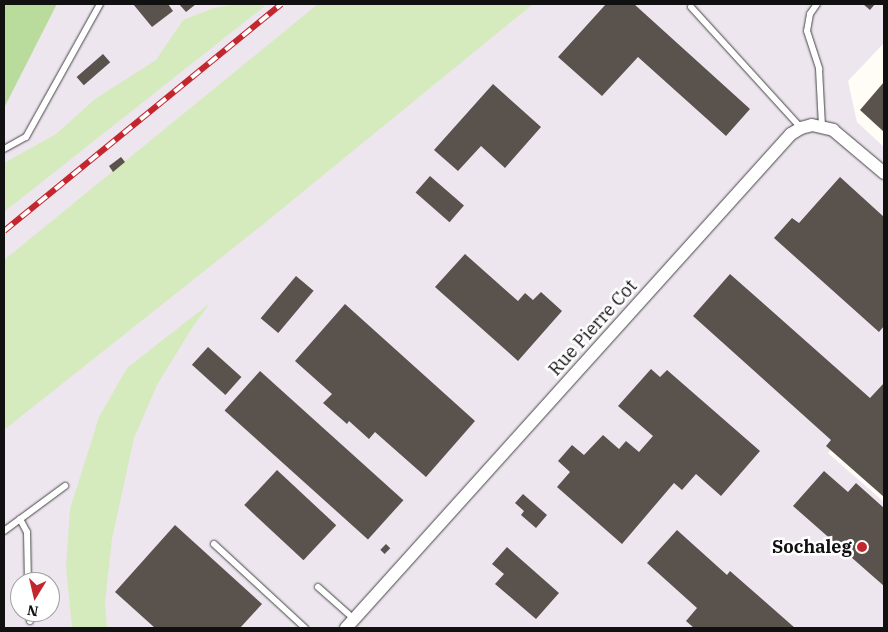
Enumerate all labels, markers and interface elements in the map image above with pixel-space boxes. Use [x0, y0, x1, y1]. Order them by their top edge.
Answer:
street label: Rue Pierre Cot [544, 276, 642, 380]
place label: Sochaleg [772, 536, 852, 558]
marker: Sochaleg [856, 541, 868, 553]
north arrow [10, 572, 60, 622]
text: N [26, 601, 40, 621]

